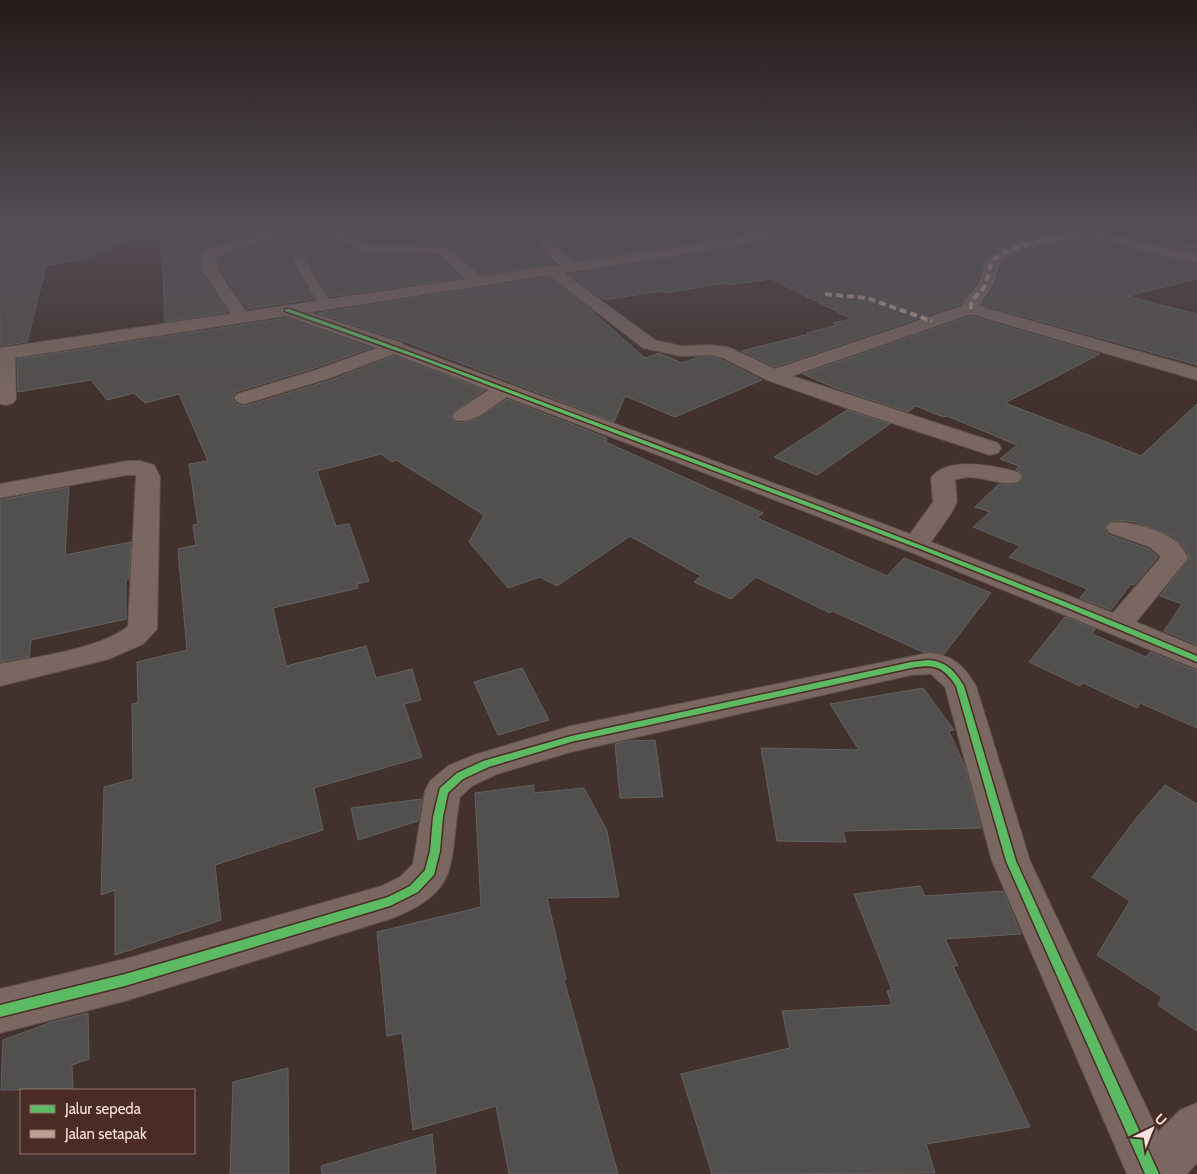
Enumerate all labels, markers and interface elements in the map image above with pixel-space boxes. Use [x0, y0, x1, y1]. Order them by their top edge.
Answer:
legend [20, 1089, 195, 1154]
text: Jalur sepeda [64, 1100, 142, 1118]
north arrow [1127, 1104, 1177, 1154]
text: U [1151, 1109, 1171, 1130]
text: Jalan setapak [64, 1125, 147, 1143]

